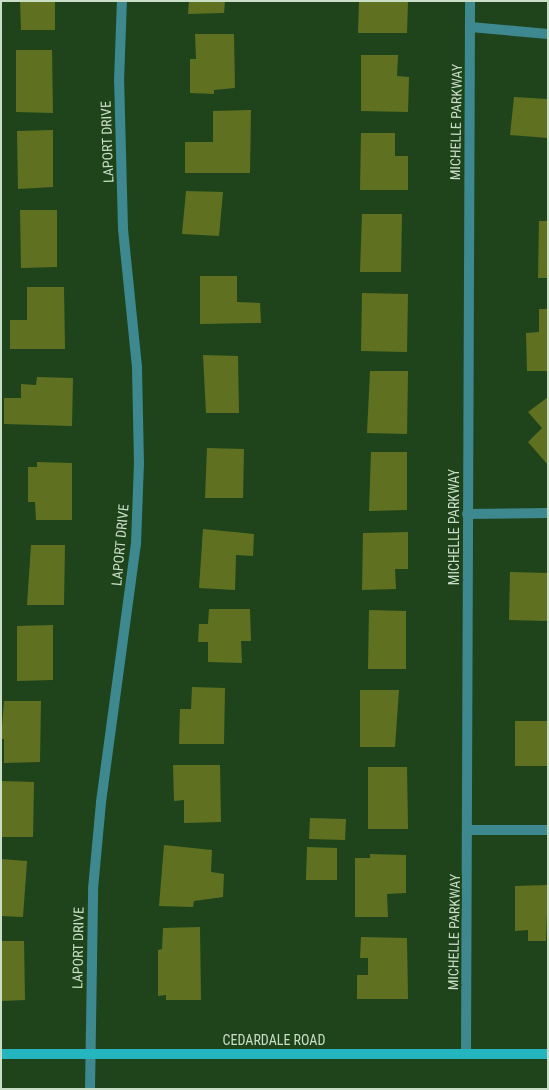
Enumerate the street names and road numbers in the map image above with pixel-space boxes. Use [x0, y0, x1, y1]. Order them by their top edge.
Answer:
street label: MICHELLE PARKWAY [447, 64, 465, 180]
street label: LAPORT DRIVE [97, 101, 117, 183]
street label: MICHELLE PARKWAY [446, 469, 462, 585]
street label: LAPORT DRIVE [108, 503, 132, 587]
street label: MICHELLE PARKWAY [445, 874, 463, 990]
street label: LAPORT DRIVE [69, 907, 87, 989]
street label: CEDARDALE ROAD [223, 1032, 325, 1048]

